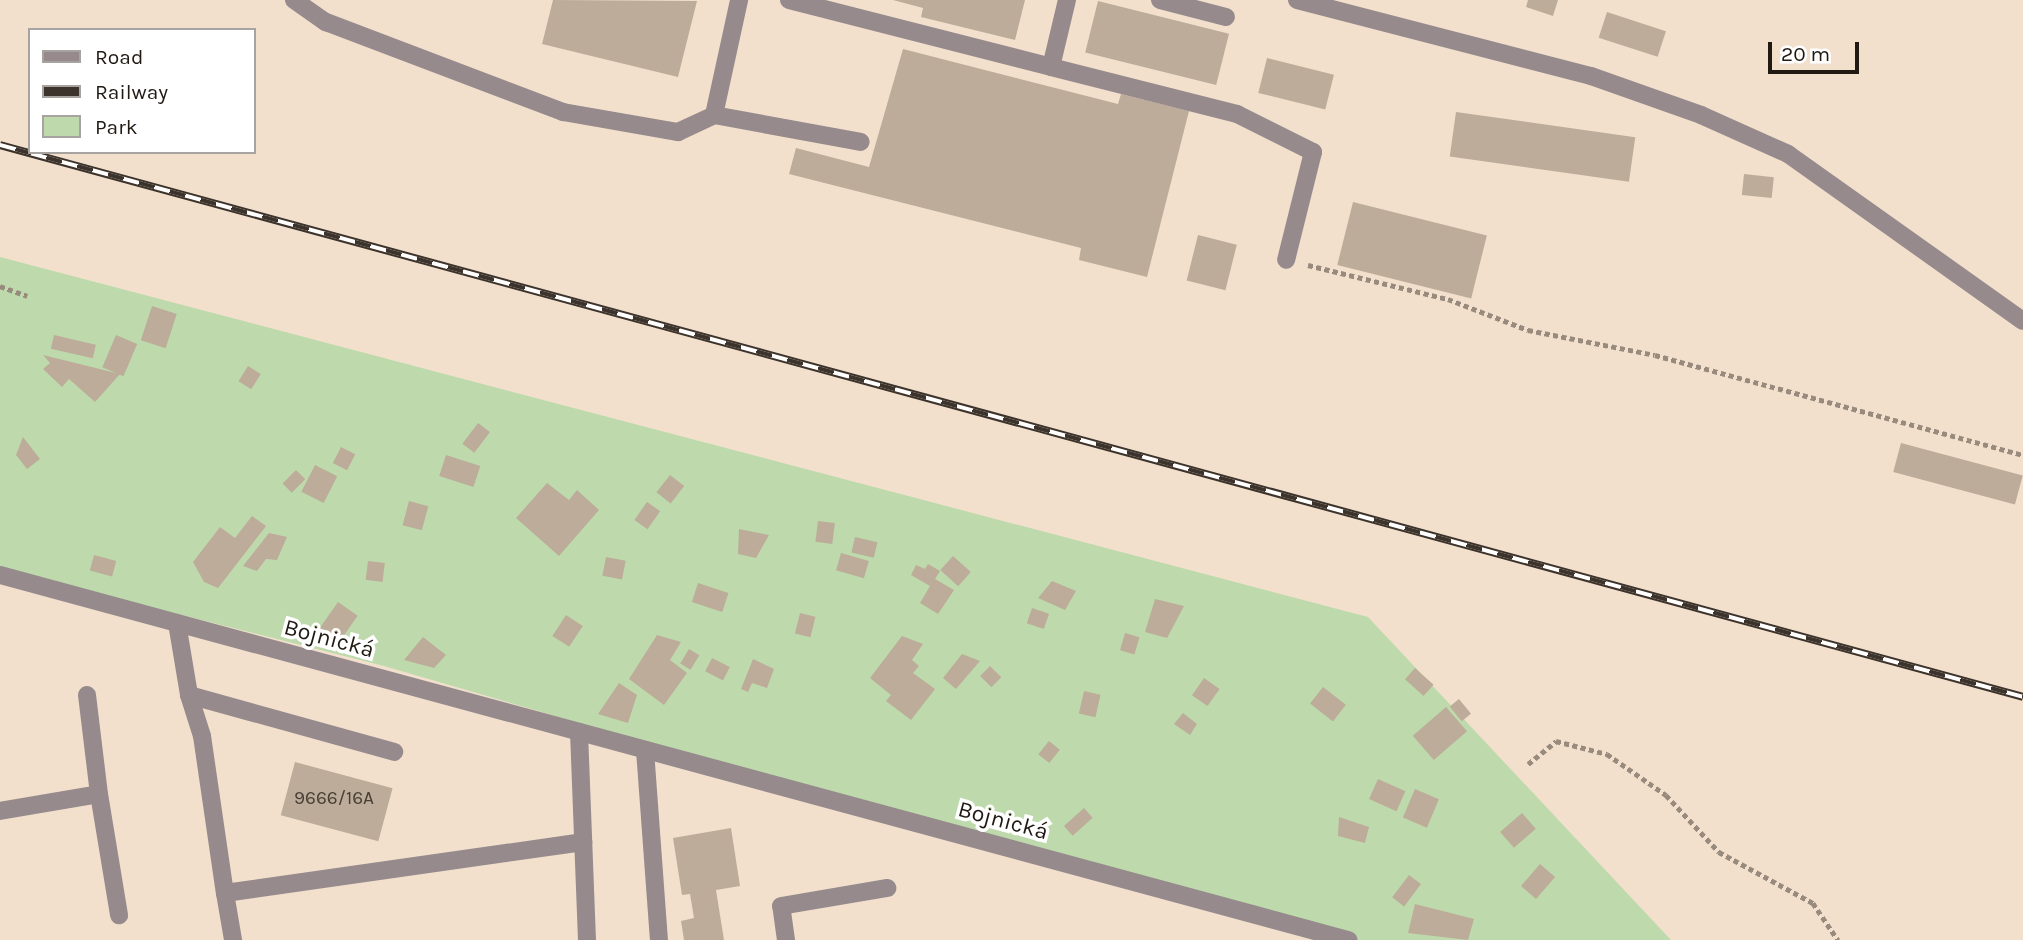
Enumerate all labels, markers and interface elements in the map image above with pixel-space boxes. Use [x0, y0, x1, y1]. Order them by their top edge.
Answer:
legend [28, 28, 256, 154]
scale bar [1771, 28, 1862, 72]
text: 20 m [1781, 42, 1830, 66]
text: Road [95, 45, 143, 69]
text: Railway [95, 80, 168, 104]
text: Park [95, 115, 138, 139]
street label: Bojnická [281, 614, 377, 664]
house number: 9666/16A [294, 788, 374, 810]
street label: Bojnická [955, 796, 1051, 846]

